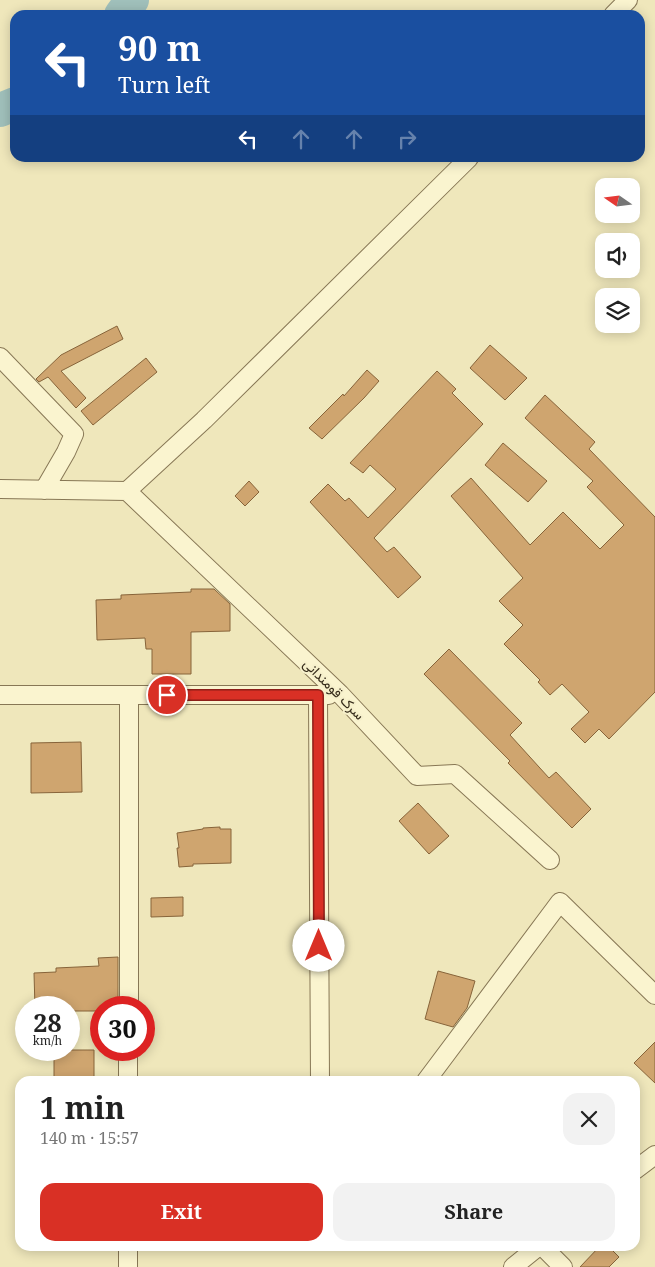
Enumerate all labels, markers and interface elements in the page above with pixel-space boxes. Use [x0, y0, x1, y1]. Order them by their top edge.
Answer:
text: 90 m [118, 24, 201, 71]
icon: left [35, 30, 100, 95]
text: Turn left [118, 69, 210, 99]
icon: left [234, 125, 262, 153]
icon: ahead [287, 125, 315, 153]
icon: ahead [340, 125, 368, 153]
icon: right [393, 125, 421, 153]
north arrow [595, 178, 640, 222]
map controls [595, 178, 640, 333]
button: sound [595, 233, 640, 278]
button: layers [595, 288, 640, 333]
street label: سرک قومندانی [299, 654, 369, 724]
pin [146, 674, 188, 716]
icon: arrive [153, 681, 181, 709]
position arrow [292, 919, 344, 971]
speed limit sign: 30 [90, 996, 155, 1061]
text: 28 [33, 1005, 62, 1039]
text: km/h [33, 1032, 62, 1049]
text: 1 min [40, 1087, 125, 1128]
button: close [563, 1093, 615, 1145]
text: 140 m · 15:57 [40, 1127, 139, 1149]
button: Exit [40, 1183, 323, 1241]
button: Share [333, 1183, 615, 1241]

